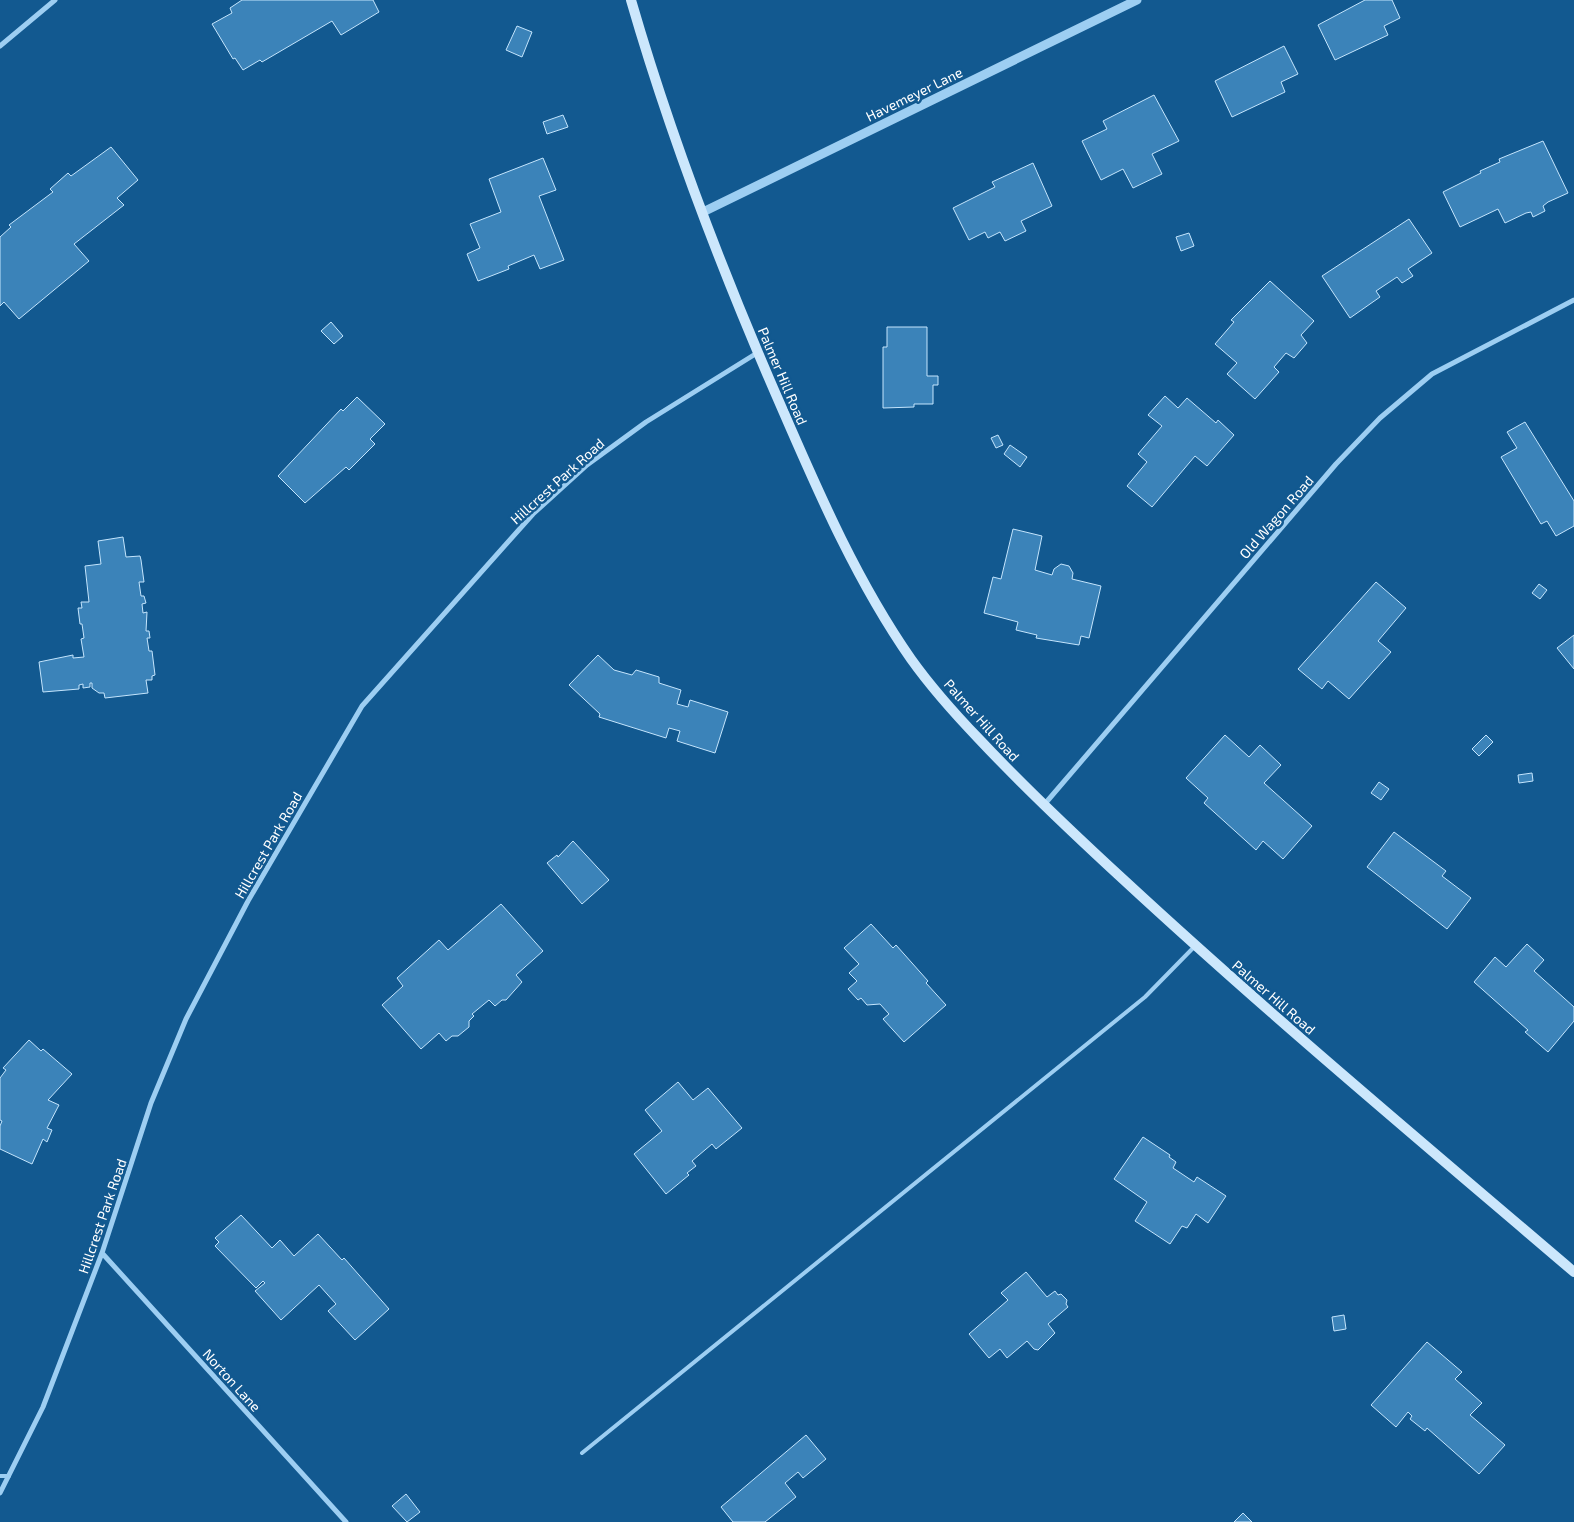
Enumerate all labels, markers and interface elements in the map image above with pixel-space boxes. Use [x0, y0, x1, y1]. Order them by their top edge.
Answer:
street label: Havemeyer Lane [863, 63, 965, 125]
street label: Palmer Hill Road [755, 325, 811, 427]
street label: Hillcrest Park Road [507, 434, 607, 528]
street label: Old Wagon Road [1235, 472, 1317, 562]
street label: Palmer Hill Road [941, 676, 1023, 764]
street label: Hillcrest Park Road [231, 789, 305, 901]
street label: Palmer Hill Road [1229, 956, 1319, 1038]
street label: Hillcrest Park Road [74, 1156, 130, 1276]
street label: Norton Lane [199, 1345, 265, 1415]

